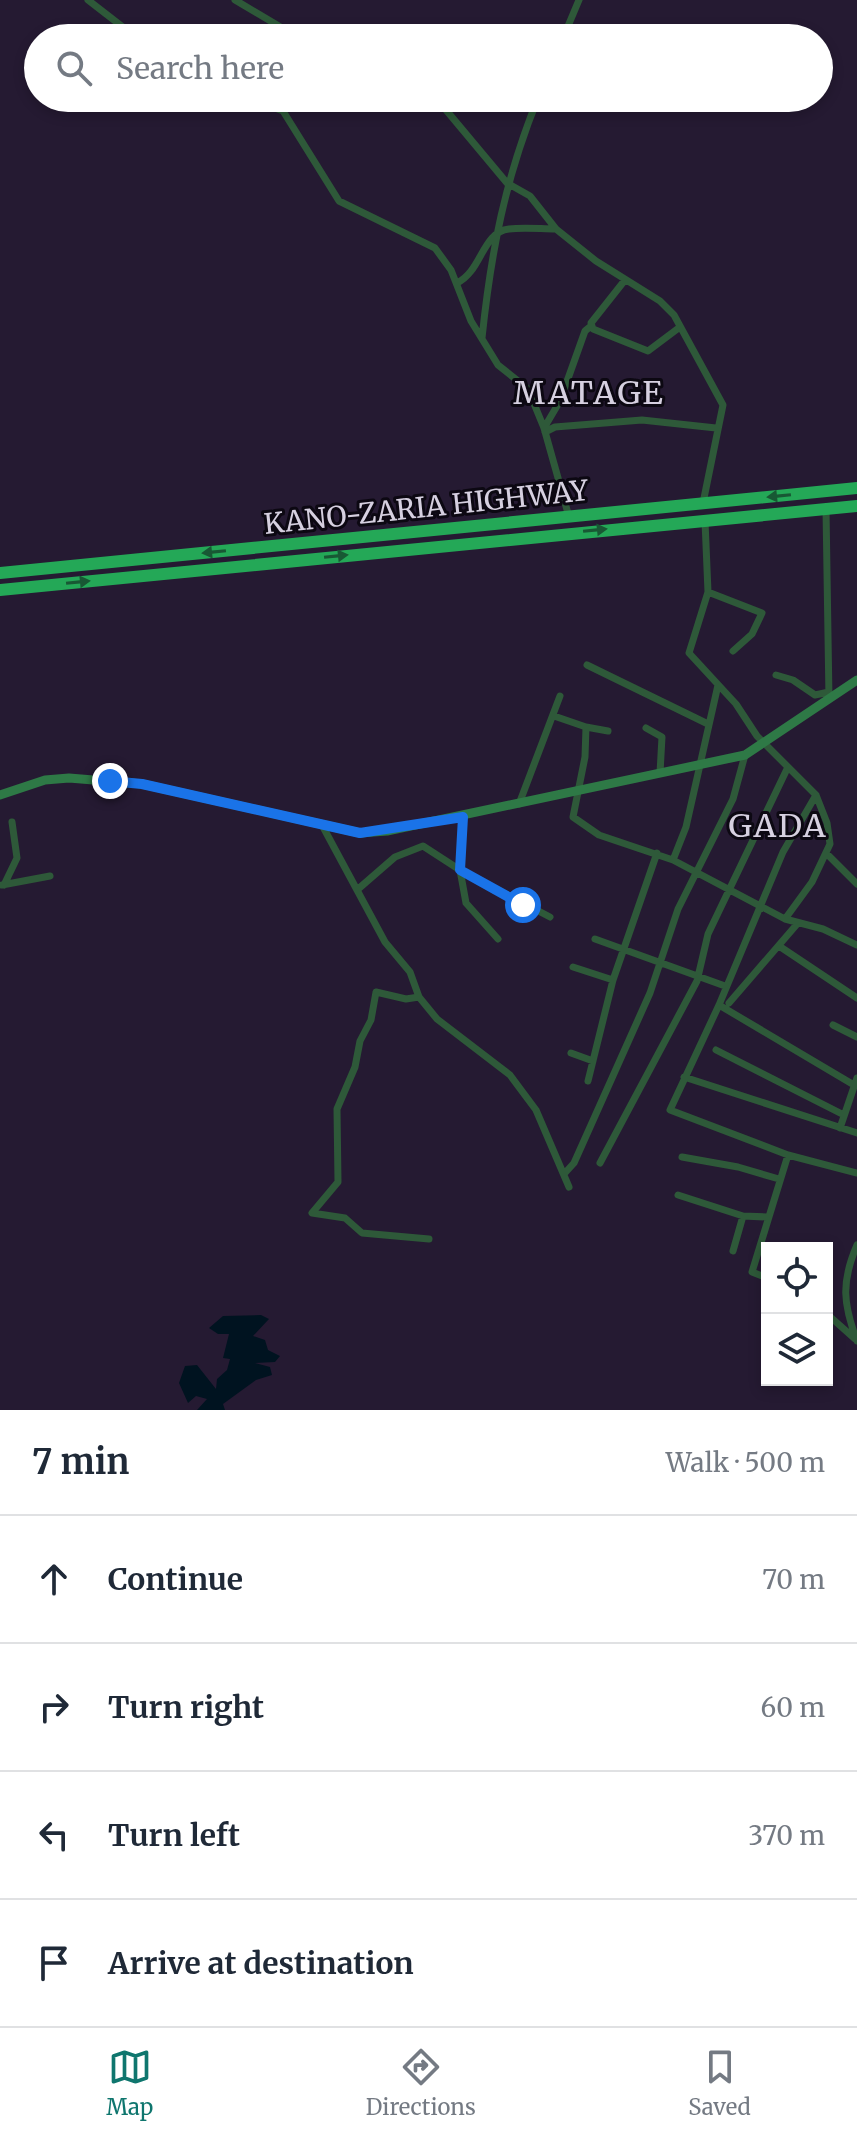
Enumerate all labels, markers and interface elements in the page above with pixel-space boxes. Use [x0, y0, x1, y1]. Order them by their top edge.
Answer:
search box [24, 24, 833, 112]
icon: search [52, 46, 96, 90]
text: Search here [116, 49, 284, 87]
district label: MATAGE [513, 373, 665, 413]
street label: KANO-ZARIA HIGHWAY [262, 472, 591, 542]
one-way arrow [766, 489, 791, 502]
one-way arrow [583, 524, 608, 537]
one-way arrow [201, 546, 226, 559]
one-way arrow [324, 550, 349, 563]
one-way arrow [66, 576, 91, 589]
route end [92, 763, 128, 799]
district label: GADA [728, 806, 828, 846]
route start [505, 887, 541, 923]
map controls [761, 1242, 833, 1386]
button: locate [761, 1242, 833, 1314]
button: layers [761, 1314, 833, 1386]
text: 7 min [32, 1441, 129, 1483]
text: Walk · 500 m [666, 1446, 825, 1479]
icon: ahead [32, 1557, 76, 1601]
text: Continue [108, 1560, 243, 1598]
text: 70 m [762, 1563, 825, 1596]
icon: right [32, 1685, 76, 1729]
text: Turn right [108, 1688, 264, 1726]
text: 60 m [761, 1691, 825, 1724]
icon: left [32, 1813, 76, 1857]
text: Turn left [108, 1816, 240, 1854]
text: 370 m [748, 1819, 825, 1852]
icon: arrive [32, 1941, 76, 1985]
text: Arrive at destination [108, 1944, 414, 1982]
tab: Map [106, 2045, 153, 2121]
tab: Directions [366, 2045, 476, 2121]
tab: Saved [688, 2045, 751, 2121]

